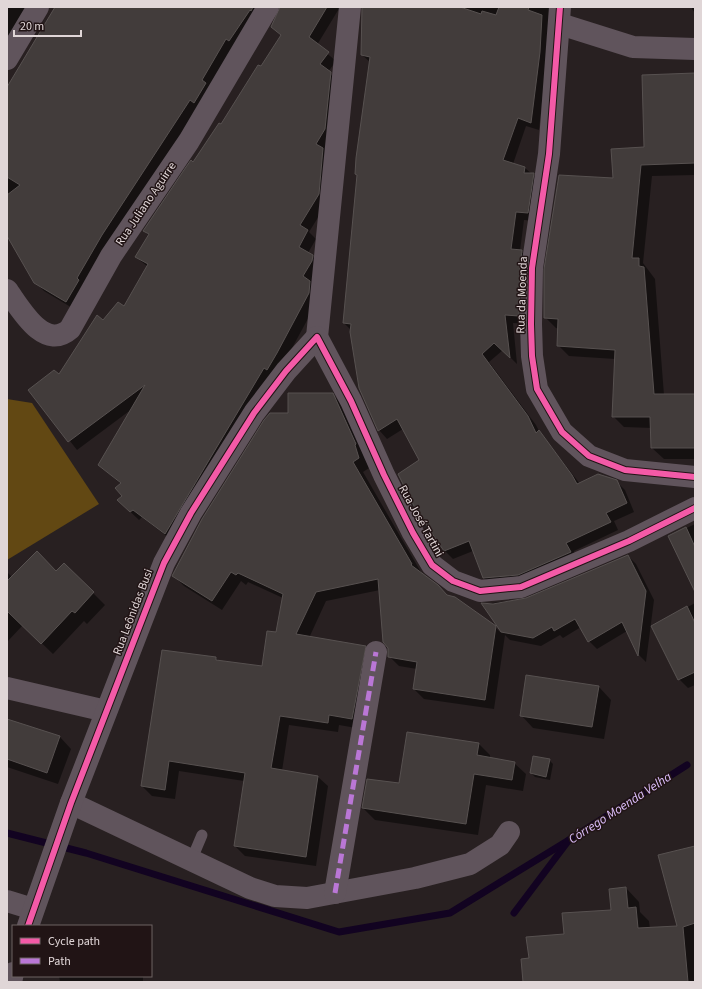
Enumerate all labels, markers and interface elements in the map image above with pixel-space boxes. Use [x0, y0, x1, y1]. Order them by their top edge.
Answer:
scale bar [14, 12, 81, 38]
text: 20 m [20, 18, 44, 35]
street label: Rua Juliano Aguirre [112, 159, 180, 249]
street label: Rua da Moenda [512, 256, 532, 334]
street label: Rua José Tartini [394, 482, 448, 560]
street label: Rua Leônidas Busi [109, 566, 157, 658]
water label: Córrego Moenda Velha [565, 768, 675, 848]
legend [12, 925, 152, 977]
text: Cycle path [48, 933, 100, 950]
text: Path [48, 953, 71, 970]

